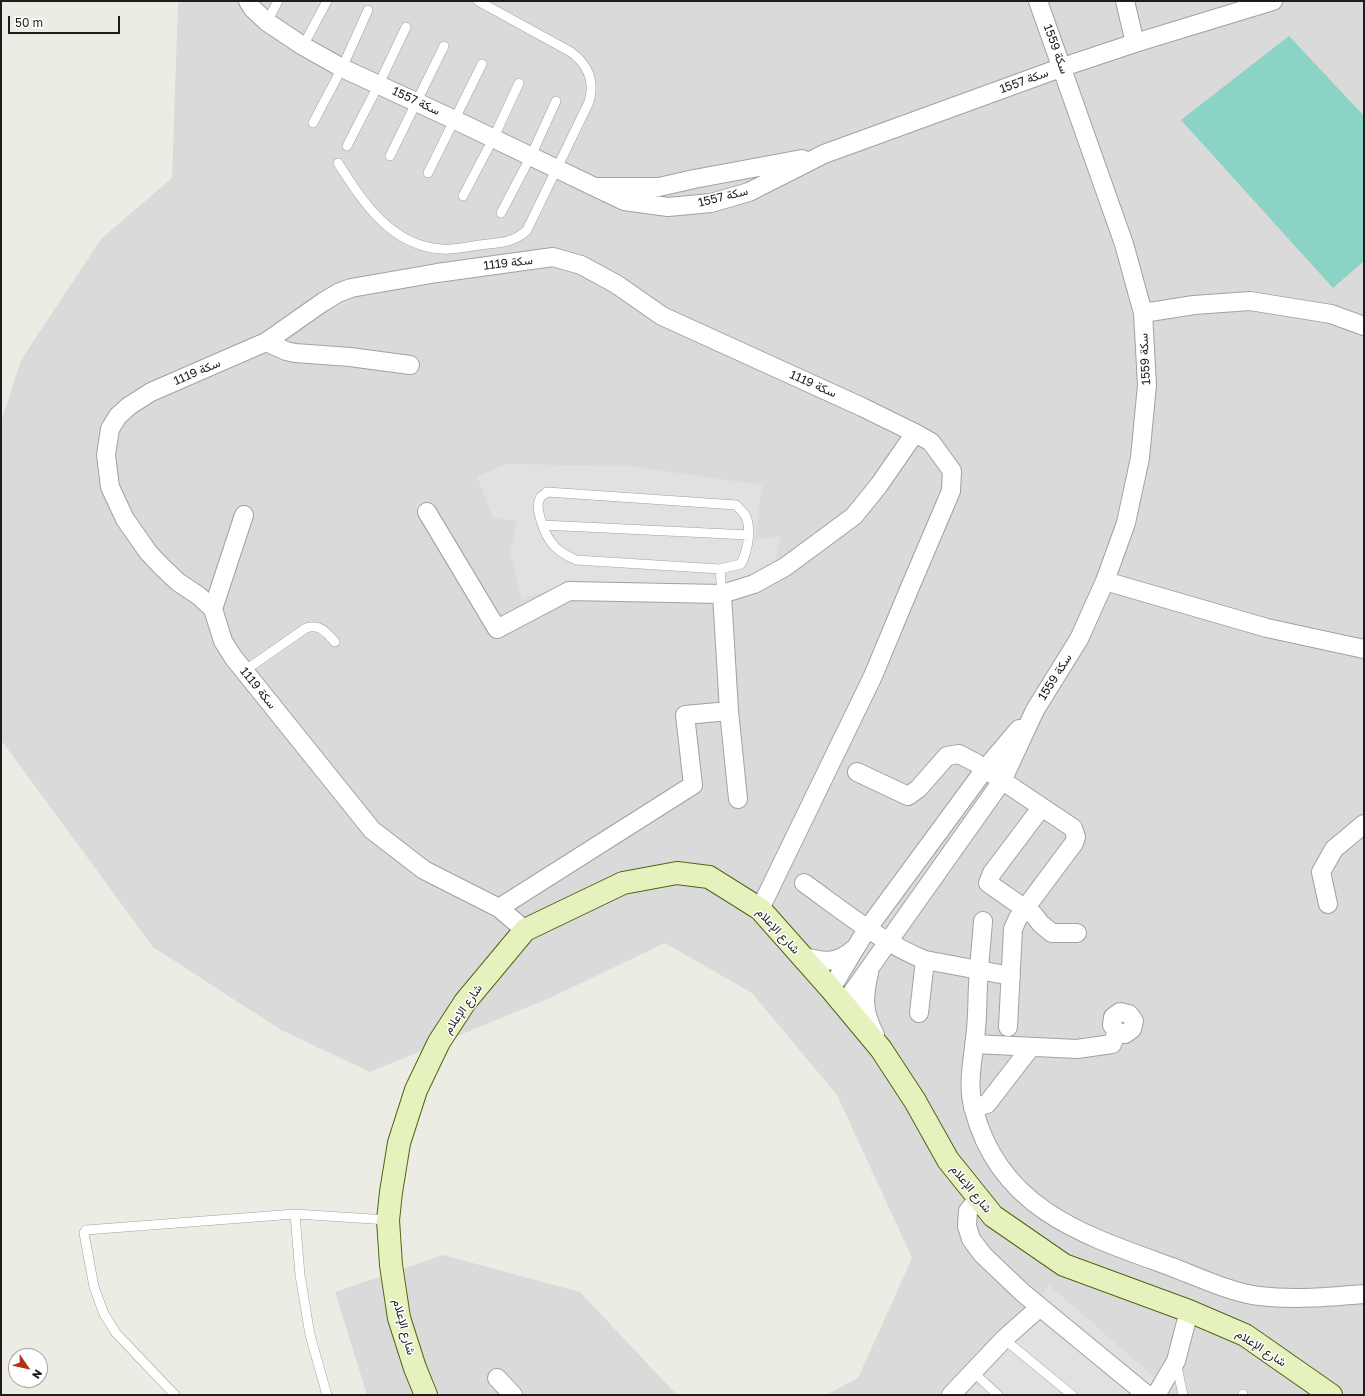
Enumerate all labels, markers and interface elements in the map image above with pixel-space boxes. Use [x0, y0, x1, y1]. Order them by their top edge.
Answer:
scale bar [10, 8, 122, 34]
text: 50 m [15, 15, 43, 30]
street label: سكة 1559 [1040, 22, 1072, 76]
street label: سكة 1557 [998, 66, 1050, 96]
street label: سكة 1557 [390, 84, 442, 118]
street label: سكة 1557 [697, 184, 749, 210]
street label: سكة 1119 [483, 253, 533, 273]
street label: سكة 1559 [1136, 333, 1154, 385]
street label: سكة 1119 [171, 356, 223, 388]
street label: سكة 1119 [787, 367, 839, 401]
street label: سكة 1559 [1035, 651, 1075, 703]
street label: سكة 1119 [237, 664, 279, 712]
street label: شارع الإعلام [753, 905, 803, 957]
street label: شارع الإعلام [441, 981, 485, 1037]
street label: شارع الإعلام [947, 1162, 995, 1216]
street label: شارع الإعلام [390, 1297, 418, 1357]
street label: شارع الإعلام [1233, 1326, 1289, 1370]
north arrow [8, 1348, 48, 1388]
text: N [30, 1367, 45, 1382]

